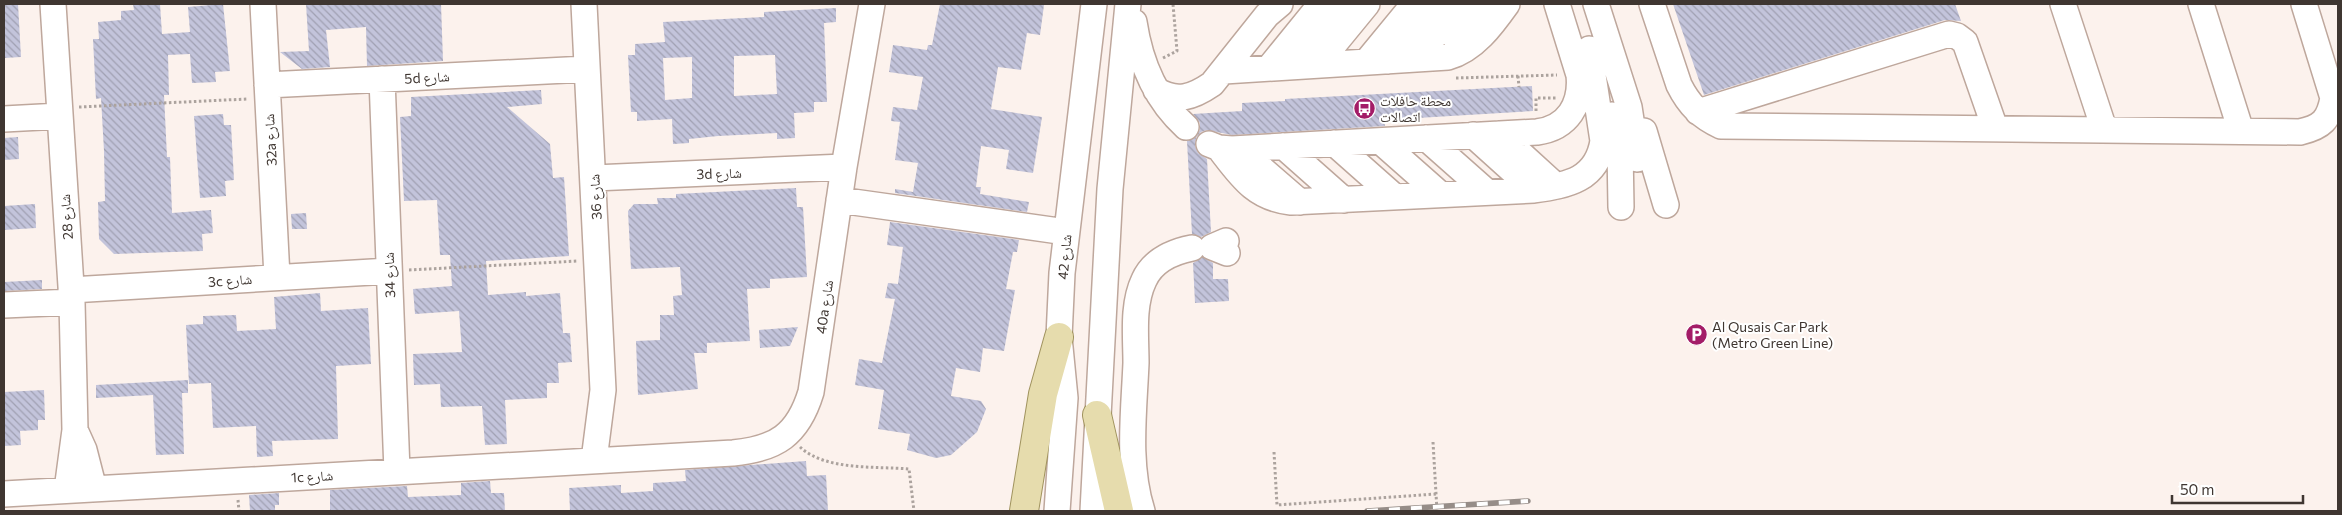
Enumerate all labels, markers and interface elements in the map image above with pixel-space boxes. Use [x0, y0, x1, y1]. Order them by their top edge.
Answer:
street label: 5d شارع [404, 67, 450, 89]
place label: محطة حافلات اتصالات [1380, 92, 1451, 125]
bus stop icon: محطة حافلات اتصالات [1352, 96, 1376, 120]
street label: 32a شارع [260, 113, 282, 167]
street label: 3d شارع [696, 164, 742, 184]
street label: شارع 36 [585, 174, 607, 220]
street label: شارع 28 [56, 194, 78, 240]
street label: شارع 42 [1054, 234, 1076, 280]
street label: شارع 34 [380, 252, 400, 298]
street label: 3c شارع [207, 270, 253, 292]
street label: 40a شارع [812, 279, 838, 335]
place label: Al Qusais Car Park (Metro Green Line) [1712, 318, 1833, 351]
parking icon: Al Qusais Car Park (Metro Green Line) [1684, 322, 1708, 346]
street label: 1c شارع [290, 466, 334, 488]
scale bar [2172, 472, 2303, 504]
text: 50 m [2180, 480, 2214, 498]

